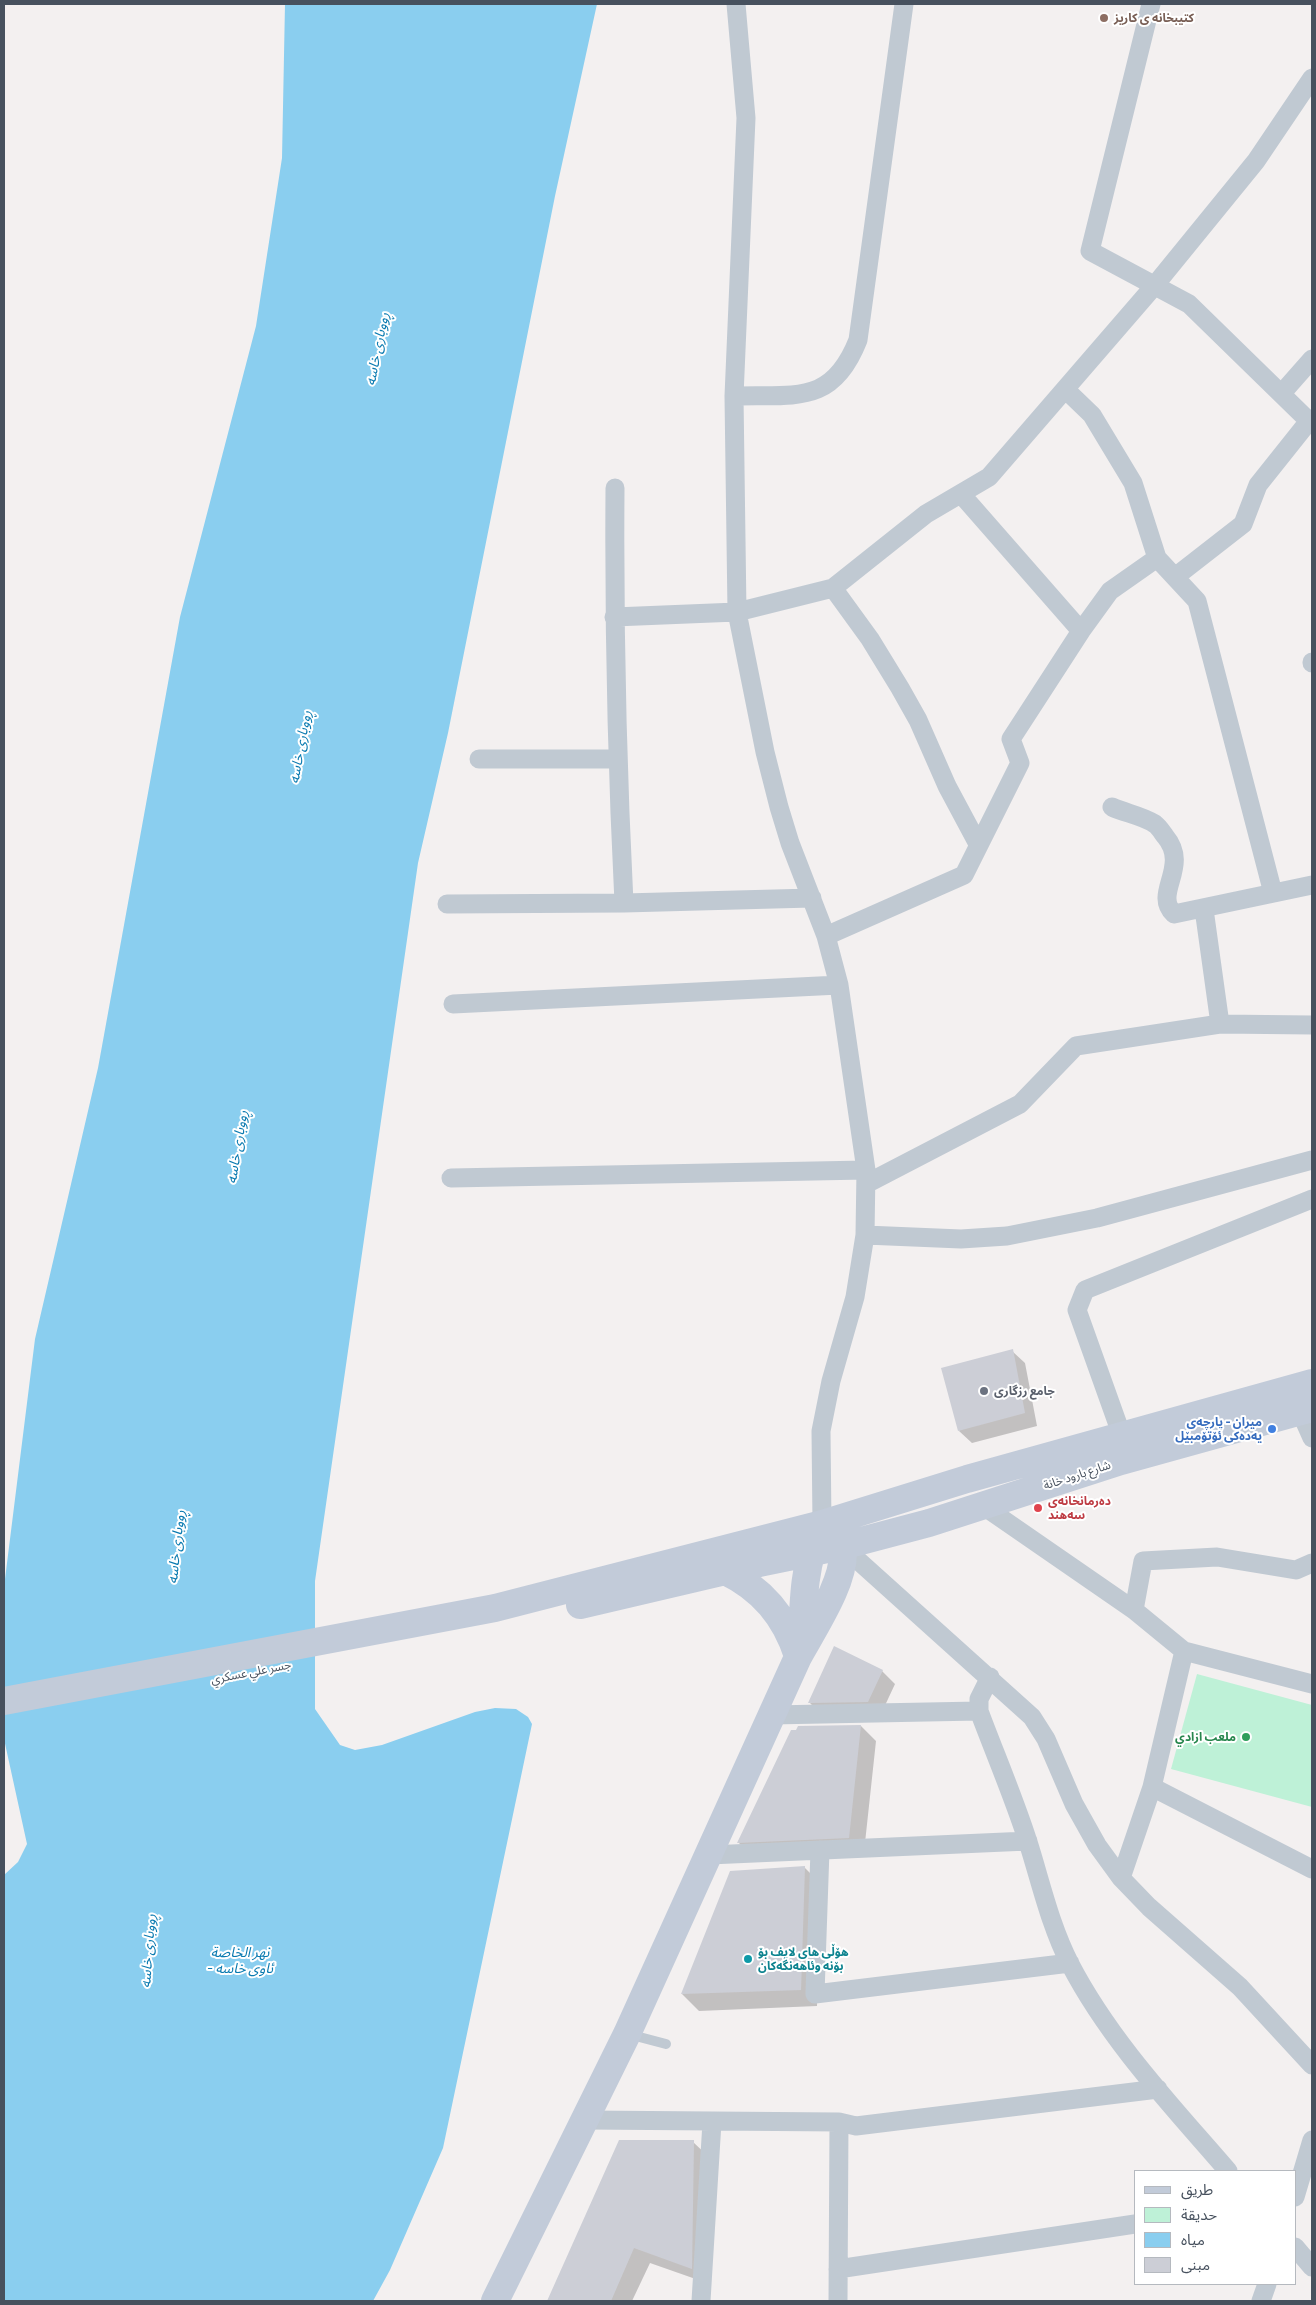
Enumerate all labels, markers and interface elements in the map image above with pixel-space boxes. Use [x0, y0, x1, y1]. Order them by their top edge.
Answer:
place label: كتيبخانه ى كاريز [1114, 11, 1194, 25]
marker: كتيبخانه ى كاريز [1098, 12, 1110, 24]
water label: ڕووباری خاسە [362, 311, 392, 387]
water label: ڕووباری خاسە [285, 709, 315, 785]
water label: ڕووباری خاسە [223, 1109, 251, 1185]
place label: جامع رزگاری [994, 1384, 1055, 1398]
marker: جامع رزگاری [978, 1385, 990, 1397]
place label: میران - پارچەی یەدەکی ئۆتۆمبێل [1175, 1415, 1262, 1443]
marker: میران - پارچەی یەدەکی ئۆتۆمبێل [1266, 1423, 1278, 1435]
street label: شارع بارود خانة [1042, 1457, 1112, 1493]
place label: دەرمانخانەی سەهند [1048, 1494, 1111, 1522]
marker: دەرمانخانەی سەهند [1032, 1502, 1044, 1514]
water label: ڕووباری خاسە [164, 1509, 188, 1585]
street label: جسر علي عسكري [210, 1657, 292, 1687]
place label: ملعب ازادي [1175, 1730, 1236, 1744]
marker: ملعب ازادي [1240, 1731, 1252, 1743]
water label: ڕووباری خاسە [137, 1913, 159, 1989]
water label: نهر الخاصة - ئاوی خاسە [207, 1944, 273, 1976]
place label: هۆڵی های لایف بۆ بۆنە وئاهەنگەکان [758, 1945, 849, 1973]
marker: هۆڵی های لایف بۆ بۆنە وئاهەنگەکان [742, 1953, 754, 1965]
legend [1134, 2170, 1296, 2285]
text: طريق [1181, 2180, 1213, 2198]
text: حديقة [1181, 2205, 1217, 2223]
text: مياه [1181, 2230, 1205, 2248]
text: مبنى [1181, 2255, 1210, 2273]

